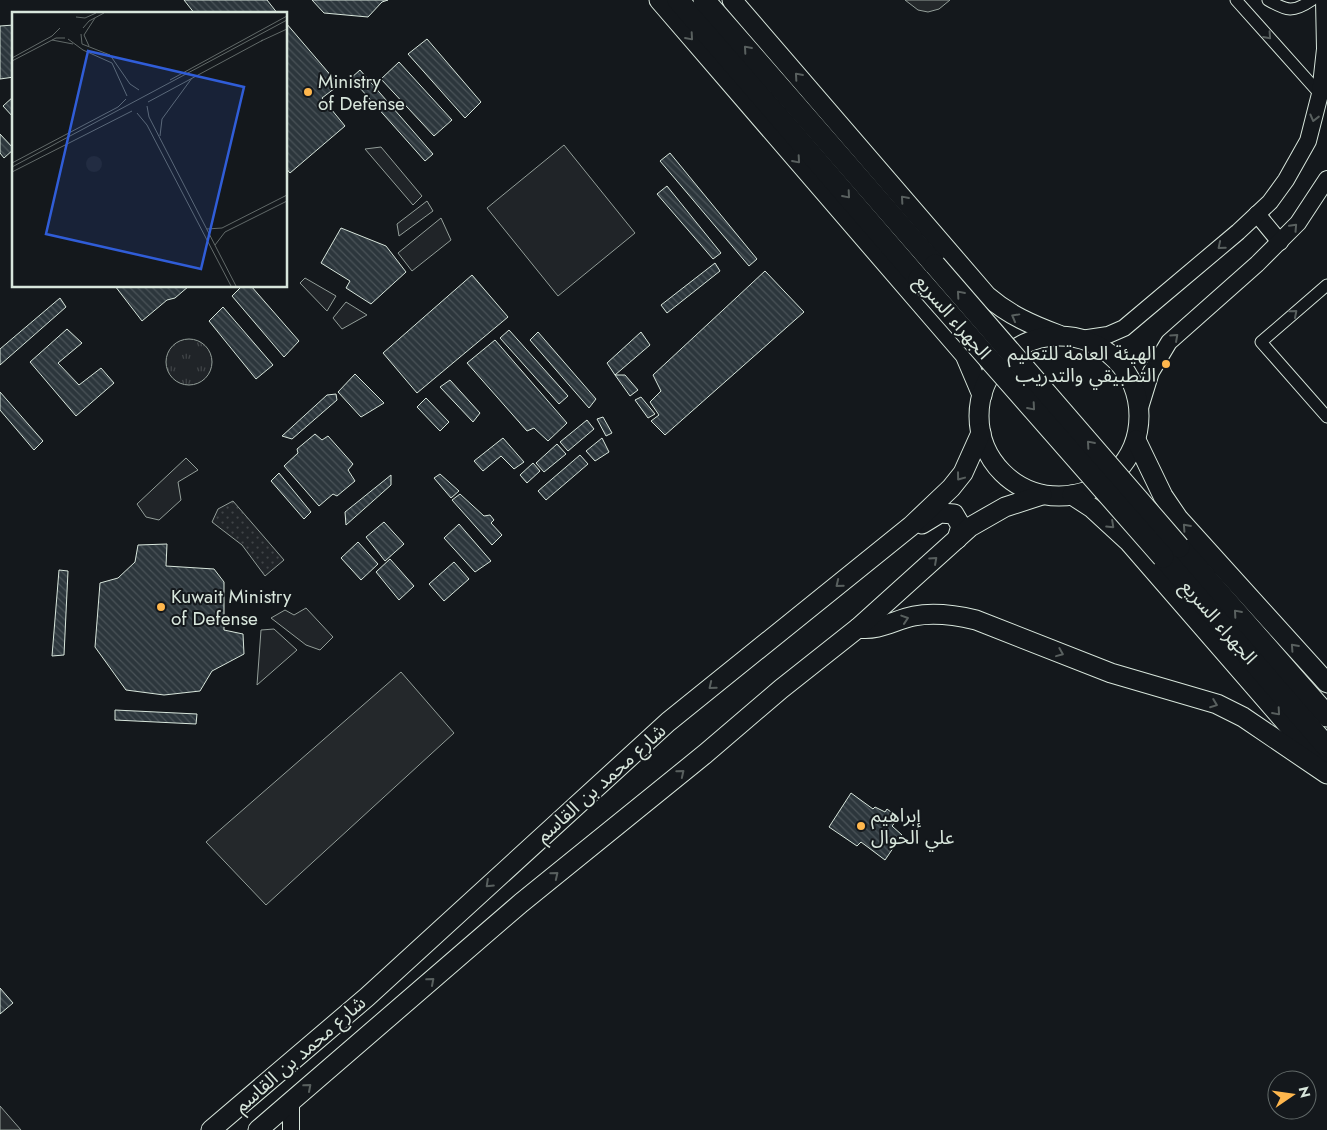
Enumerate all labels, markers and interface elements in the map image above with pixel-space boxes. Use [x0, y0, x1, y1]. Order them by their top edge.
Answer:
inset map [12, 12, 288, 288]
one-way arrow [685, 31, 694, 40]
one-way arrow [1263, 31, 1272, 40]
one-way arrow [744, 46, 753, 55]
place label: Ministry of Defense [318, 68, 405, 117]
one-way arrow [795, 73, 804, 82]
marker: Ministry of Defense [302, 86, 314, 98]
one-way arrow [1309, 113, 1320, 122]
one-way arrow [791, 154, 800, 163]
one-way arrow [841, 190, 850, 199]
one-way arrow [900, 196, 909, 205]
one-way arrow [1288, 223, 1297, 232]
one-way arrow [1217, 241, 1226, 250]
street label: الجهراء السريع [908, 269, 998, 366]
one-way arrow [957, 291, 966, 300]
one-way arrow [1289, 310, 1298, 319]
one-way arrow [1011, 313, 1020, 323]
one-way arrow [1169, 334, 1178, 343]
place label: الهيئة العامة للتعليم التطبيقي والتدريب [1007, 340, 1156, 390]
marker: الهيئة العامة للتعليم التطبيقي والتدريب [1160, 358, 1172, 370]
one-way arrow [1026, 402, 1035, 411]
one-way arrow [1087, 440, 1096, 449]
one-way arrow [957, 471, 966, 481]
one-way arrow [1105, 519, 1114, 528]
one-way arrow [1182, 523, 1191, 532]
one-way arrow [928, 557, 937, 566]
street label: الجهراء السريع [1174, 574, 1264, 671]
one-way arrow [836, 578, 845, 586]
place label: Kuwait Ministry of Defense [171, 583, 292, 632]
marker: Kuwait Ministry of Defense [155, 601, 167, 613]
one-way arrow [1234, 610, 1243, 619]
one-way arrow [900, 615, 909, 625]
one-way arrow [1291, 644, 1300, 653]
one-way arrow [1055, 647, 1064, 657]
one-way arrow [709, 681, 718, 690]
one-way arrow [1210, 698, 1218, 708]
one-way arrow [1271, 706, 1279, 715]
street label: شارع محمد بن القاسم [530, 717, 672, 849]
one-way arrow [675, 771, 684, 779]
place label: إبراهيم علي الحوال [871, 802, 954, 852]
marker: إبراهيم علي الحوال [855, 820, 867, 832]
one-way arrow [549, 872, 558, 881]
one-way arrow [486, 878, 495, 887]
one-way arrow [425, 977, 434, 986]
street label: شارع محمد بن القاسم [228, 989, 372, 1119]
north arrow [1267, 1070, 1317, 1120]
one-way arrow [302, 1084, 311, 1093]
text: N [1294, 1084, 1316, 1100]

